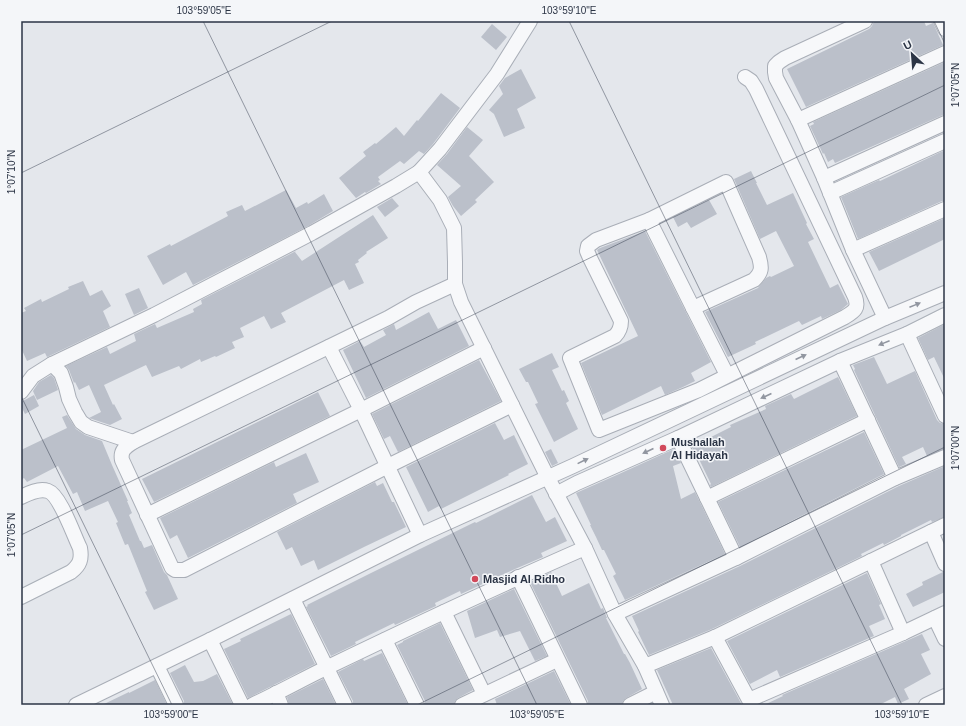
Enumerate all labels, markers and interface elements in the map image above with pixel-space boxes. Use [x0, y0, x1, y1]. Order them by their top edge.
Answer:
text: 103°59'05"E [176, 5, 232, 16]
text: 103°59'10"E [541, 5, 597, 16]
north arrow [892, 34, 932, 74]
text: U [901, 38, 914, 52]
text: 1°07'05"N [950, 63, 961, 107]
text: 1°07'10"N [6, 150, 17, 194]
one-way arrow [910, 302, 922, 308]
one-way arrow [878, 341, 890, 347]
one-way arrow [796, 354, 807, 360]
one-way arrow [760, 393, 771, 399]
text: 1°07'00"N [950, 426, 961, 470]
place label: Mushallah Al Hidayah [671, 436, 728, 461]
marker: Mushallah Al Hidayah [658, 443, 668, 453]
one-way arrow [642, 448, 653, 454]
one-way arrow [577, 458, 589, 464]
text: 1°07'05"N [6, 513, 17, 557]
place label: Masjid Al Ridho [483, 573, 565, 585]
marker: Masjid Al Ridho [470, 574, 480, 584]
text: 103°59'00"E [143, 709, 199, 720]
text: 103°59'05"E [509, 709, 565, 720]
text: 103°59'10"E [874, 709, 930, 720]

